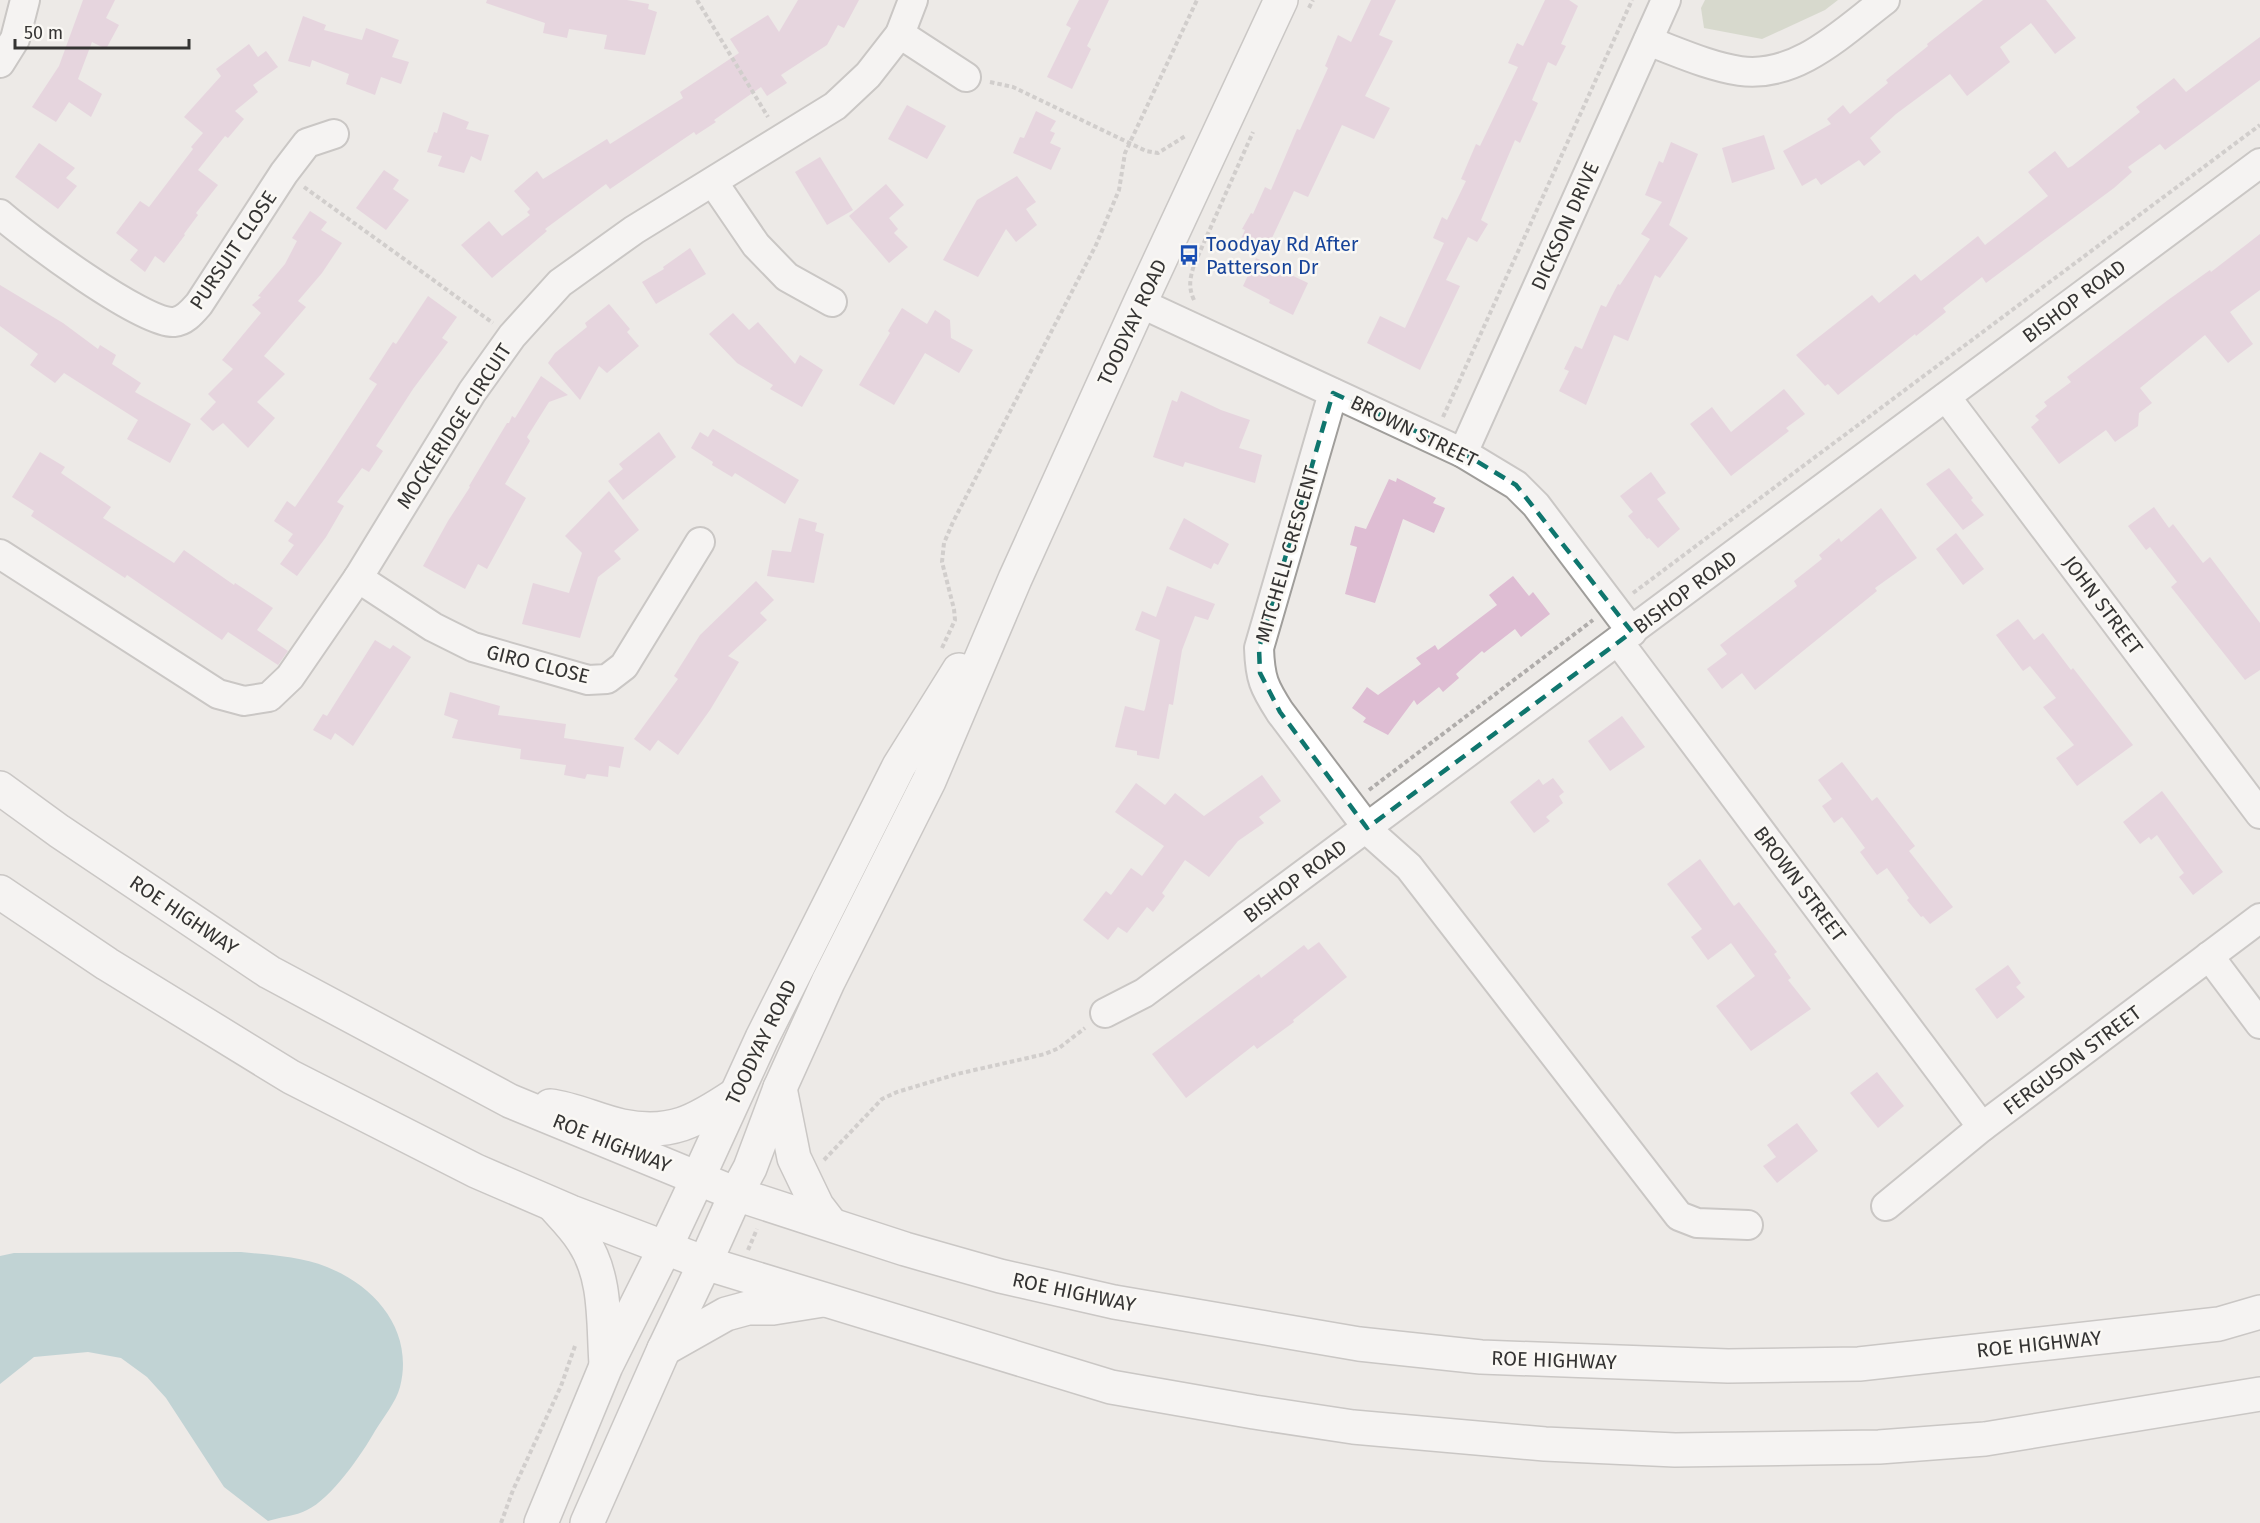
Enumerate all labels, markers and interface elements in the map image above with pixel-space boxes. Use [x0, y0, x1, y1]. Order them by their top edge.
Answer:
scale bar [15, 12, 189, 50]
text: 50 m [24, 22, 63, 44]
street label: DICKSON DRIVE [1526, 158, 1604, 294]
street label: PURSUIT CLOSE [184, 186, 282, 314]
place label: Toodyay Rd After Patterson Dr [1206, 232, 1359, 279]
bus stop icon: Toodyay Rd After Patterson Dr [1177, 243, 1201, 267]
street label: BISHOP ROAD [2018, 254, 2130, 348]
street label: TOODYAY ROAD [1092, 255, 1172, 389]
street label: MOCKERIDGE CIRCUIT [392, 338, 517, 513]
street label: BROWN STREET [1347, 390, 1482, 472]
street label: MITCHELL CRESCENT [1250, 462, 1324, 645]
street label: BISHOP ROAD [1629, 545, 1741, 639]
street label: JOHN STREET [2058, 551, 2148, 660]
street label: GIRO CLOSE [484, 640, 592, 688]
street label: BROWN STREET [1749, 822, 1852, 947]
street label: BISHOP ROAD [1239, 834, 1351, 928]
street label: ROE HIGHWAY [125, 870, 243, 960]
street label: TOODYAY ROAD [720, 975, 802, 1109]
street label: FERGUSON STREET [1998, 1000, 2146, 1120]
street label: ROE HIGHWAY [549, 1108, 675, 1178]
street label: ROE HIGHWAY [1010, 1267, 1138, 1317]
street label: ROE HIGHWAY [1975, 1326, 2103, 1362]
street label: ROE HIGHWAY [1491, 1346, 1617, 1374]

